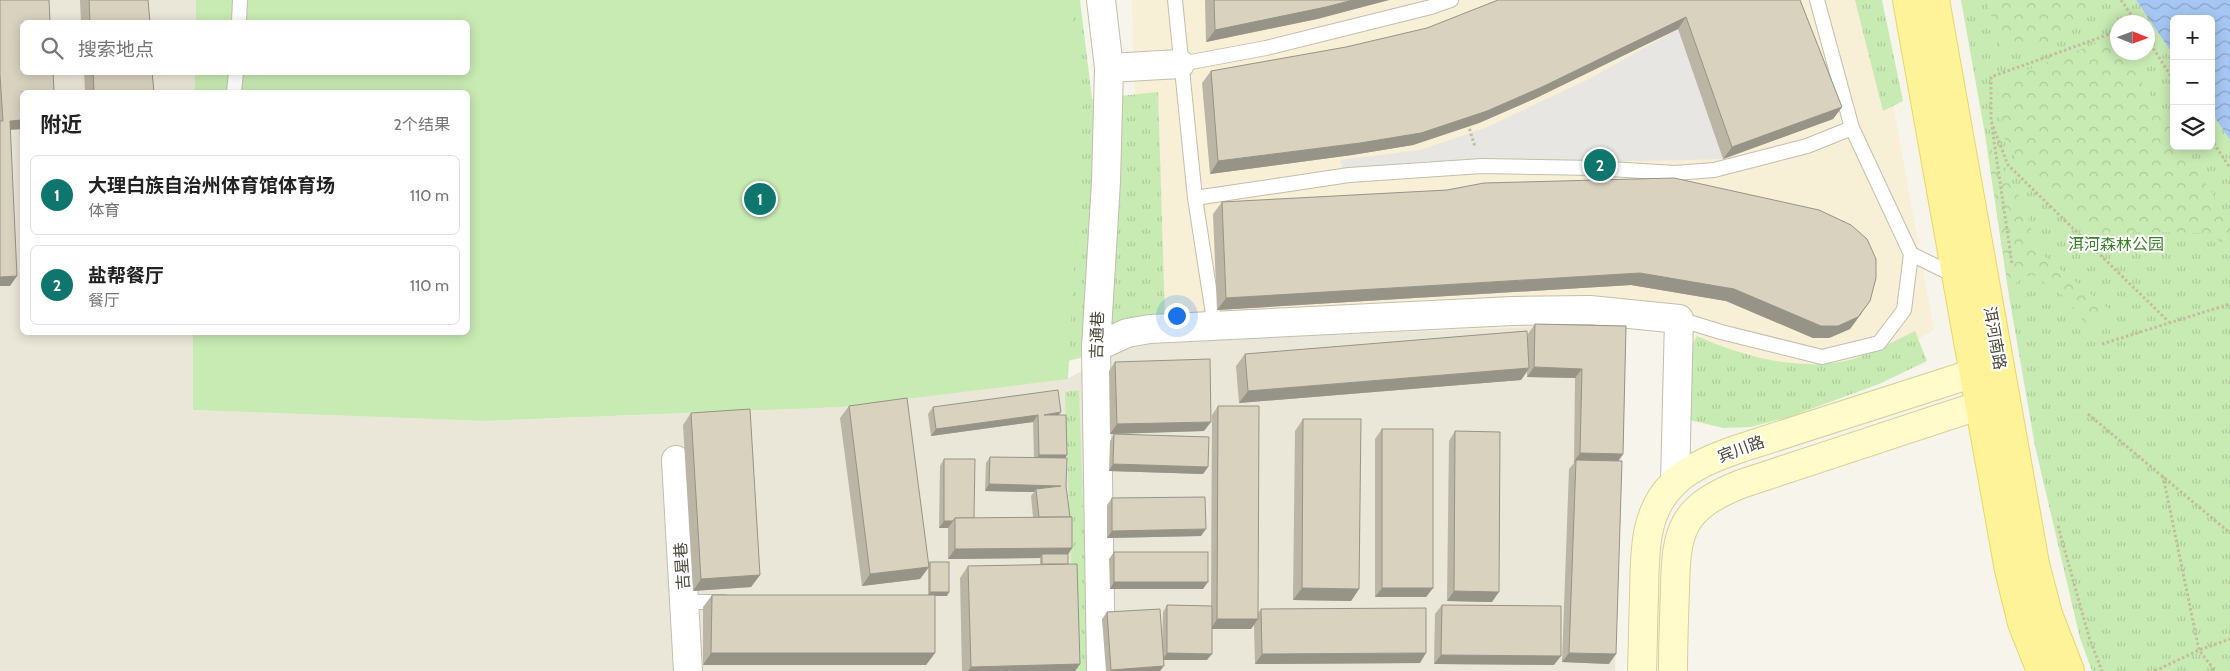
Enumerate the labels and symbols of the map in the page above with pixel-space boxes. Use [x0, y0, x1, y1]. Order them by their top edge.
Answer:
north arrow [2110, 15, 2155, 60]
pin: 2 [1584, 146, 1616, 184]
pin: 1 [744, 180, 776, 218]
park label: 洱河森林公园 [2068, 235, 2164, 254]
your location [1164, 303, 1190, 329]
street label: 洱河南路 [1980, 305, 2010, 371]
street label: 吉通巷 [1087, 311, 1107, 359]
street label: 宾川路 [1715, 432, 1767, 466]
street label: 吉星巷 [671, 541, 693, 591]

